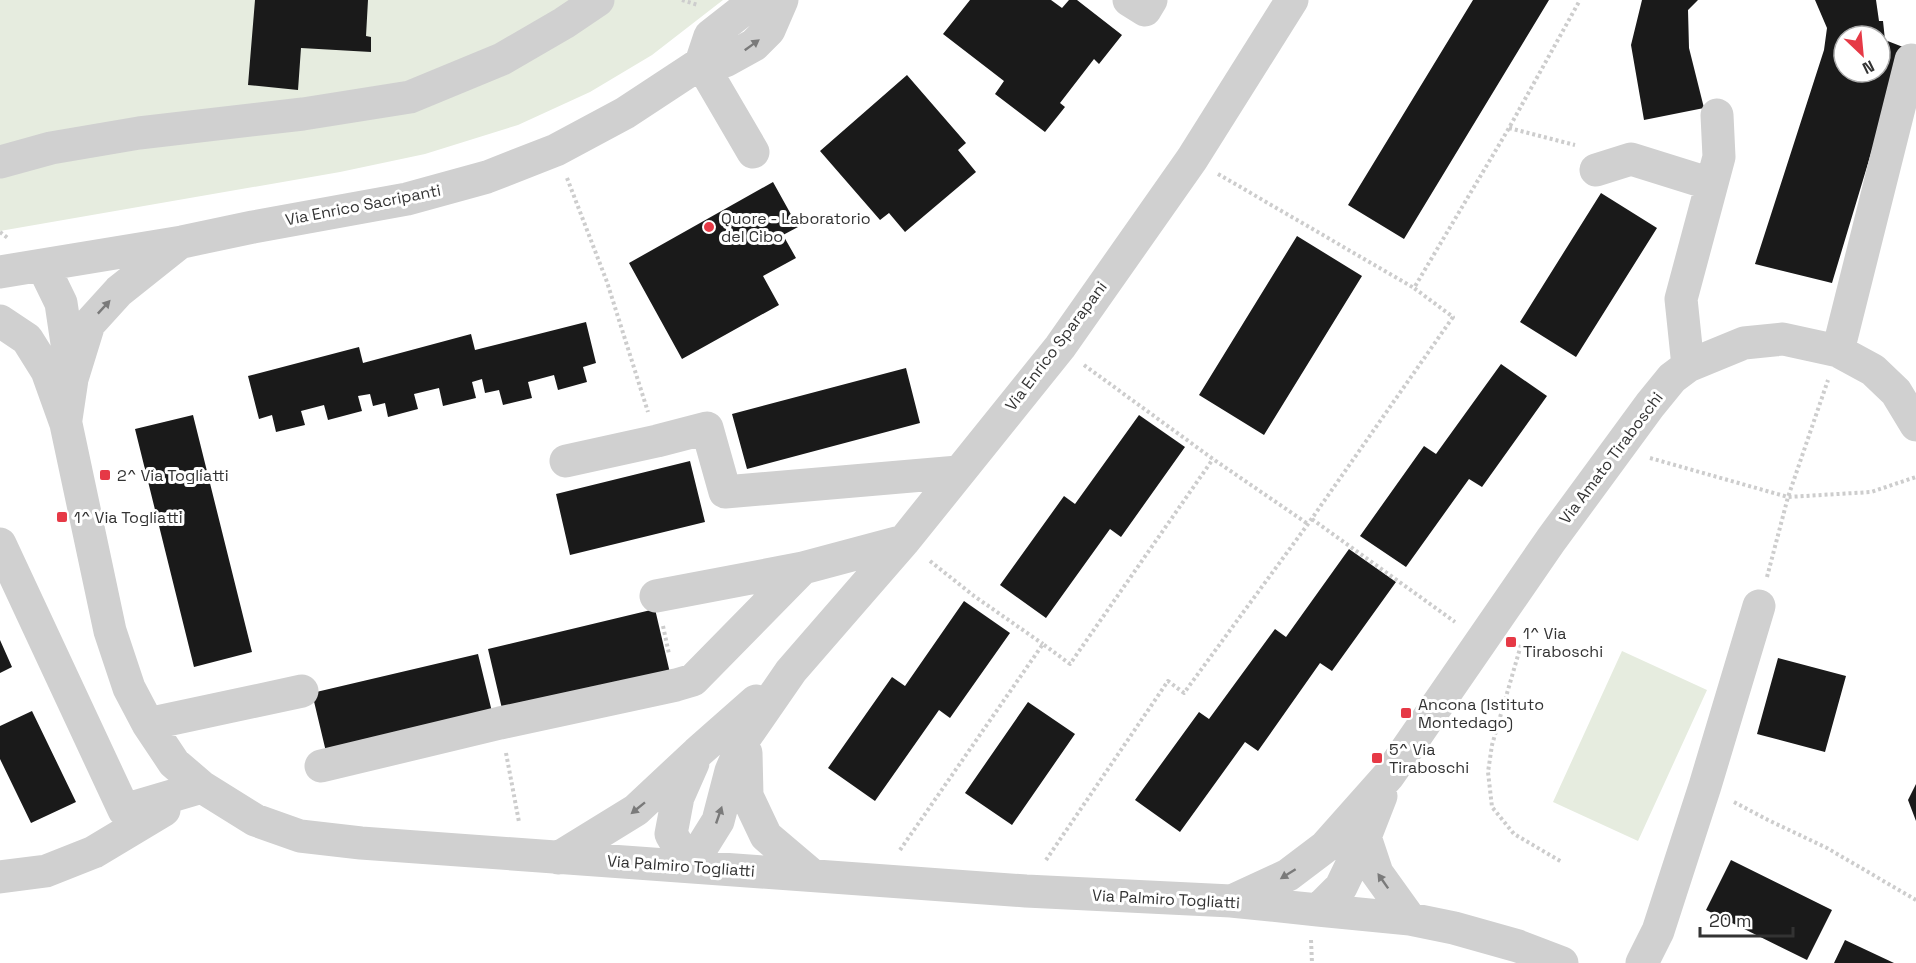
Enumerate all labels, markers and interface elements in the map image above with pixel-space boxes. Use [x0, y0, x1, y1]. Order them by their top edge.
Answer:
north arrow [1832, 24, 1892, 84]
one-way arrow [743, 39, 759, 51]
text: N [1859, 55, 1878, 79]
street label: Via Enrico Sacripanti [283, 180, 443, 230]
place label: Quore - Laboratorio del Cibo [721, 208, 871, 247]
marker: Quore - Laboratorio del Cibo [702, 220, 716, 234]
street label: Via Enrico Sparapani [1000, 277, 1112, 415]
one-way arrow [97, 300, 111, 315]
street label: Via Amato Tiraboschi [1554, 388, 1668, 528]
place label: 2^ Via Togliatti [117, 465, 229, 486]
marker: 2^ Via Togliatti [98, 468, 112, 482]
place label: 1^ Via Togliatti [74, 507, 183, 528]
marker: 1^ Via Togliatti [55, 510, 69, 524]
place label: 1^ Via Tiraboschi [1523, 623, 1603, 662]
marker: 1^ Via Tiraboschi [1504, 635, 1518, 649]
place label: Ancona (Istituto Montedago) [1418, 694, 1544, 733]
marker: Ancona (Istituto Montedago) [1399, 706, 1413, 720]
place label: 5^ Via Tiraboschi [1389, 739, 1469, 778]
marker: 5^ Via Tiraboschi [1370, 751, 1384, 765]
one-way arrow [630, 801, 646, 814]
one-way arrow [714, 806, 724, 824]
street label: Via Palmiro Togliatti [606, 850, 756, 882]
one-way arrow [1280, 868, 1296, 879]
one-way arrow [1377, 873, 1389, 889]
street label: Via Palmiro Togliatti [1091, 885, 1241, 913]
scale bar [1700, 900, 1793, 938]
text: 20 m [1709, 909, 1752, 932]

